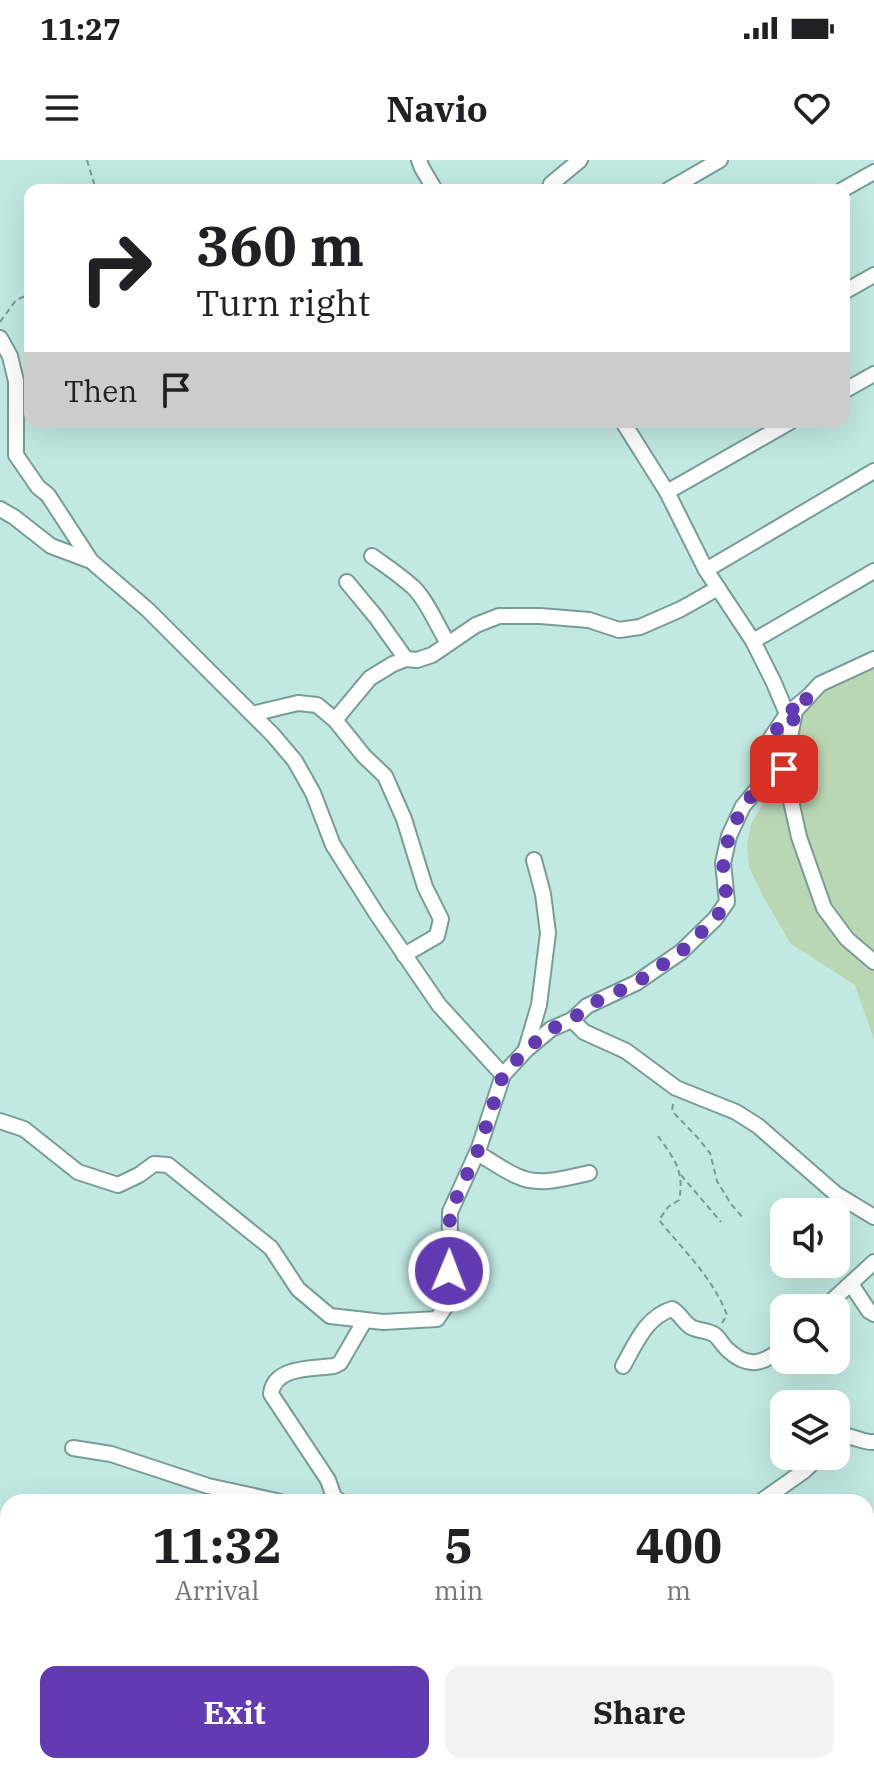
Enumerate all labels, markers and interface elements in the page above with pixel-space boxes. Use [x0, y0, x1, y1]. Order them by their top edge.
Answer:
text: 11:27 [40, 9, 121, 48]
text: Navio [386, 85, 488, 132]
icon: menu [40, 86, 84, 130]
icon: heart [790, 86, 834, 130]
text: 360 m [196, 209, 364, 281]
icon: right [64, 216, 168, 320]
text: Turn right [196, 279, 370, 326]
icon: arrive [154, 368, 198, 412]
text: Then [64, 371, 138, 410]
pin [750, 735, 818, 803]
icon: arrive [762, 747, 806, 791]
map controls [770, 1198, 850, 1470]
button: sound [770, 1198, 850, 1278]
position arrow [407, 1229, 491, 1313]
button: search [770, 1294, 850, 1374]
button: layers [770, 1390, 850, 1470]
text: 11:32 [152, 1514, 282, 1576]
text: 5 [444, 1514, 473, 1576]
text: 400 [636, 1514, 722, 1576]
text: Arrival [175, 1573, 259, 1607]
text: min [434, 1573, 483, 1607]
text: m [666, 1573, 691, 1607]
button: Exit [40, 1666, 429, 1758]
button: Share [445, 1666, 834, 1758]

